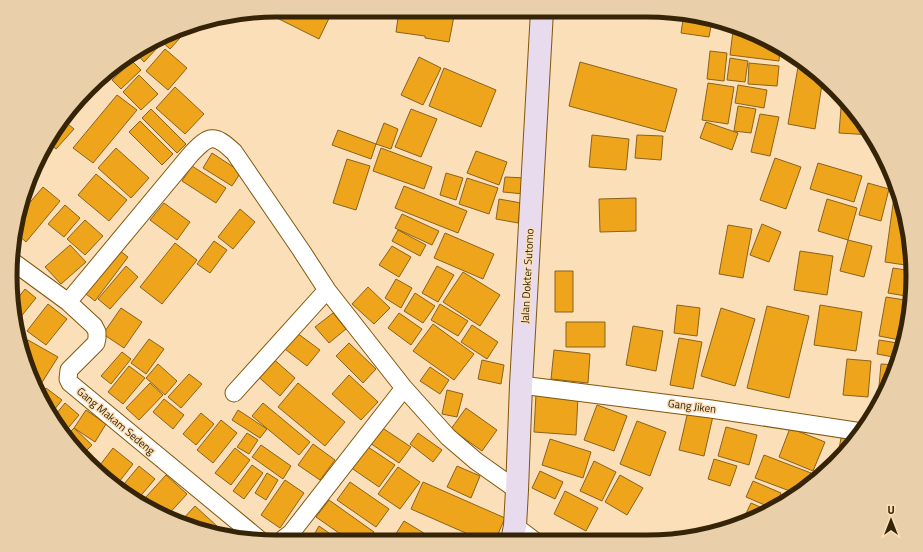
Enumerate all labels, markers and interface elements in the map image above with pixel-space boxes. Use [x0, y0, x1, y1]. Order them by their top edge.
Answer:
street label: Jalan Dokter Sutomo [517, 228, 537, 324]
street label: Gang Makam Sedeng [73, 383, 159, 459]
street label: Gang Jiken [667, 395, 717, 417]
north arrow [871, 500, 911, 540]
text: U [887, 502, 895, 518]

